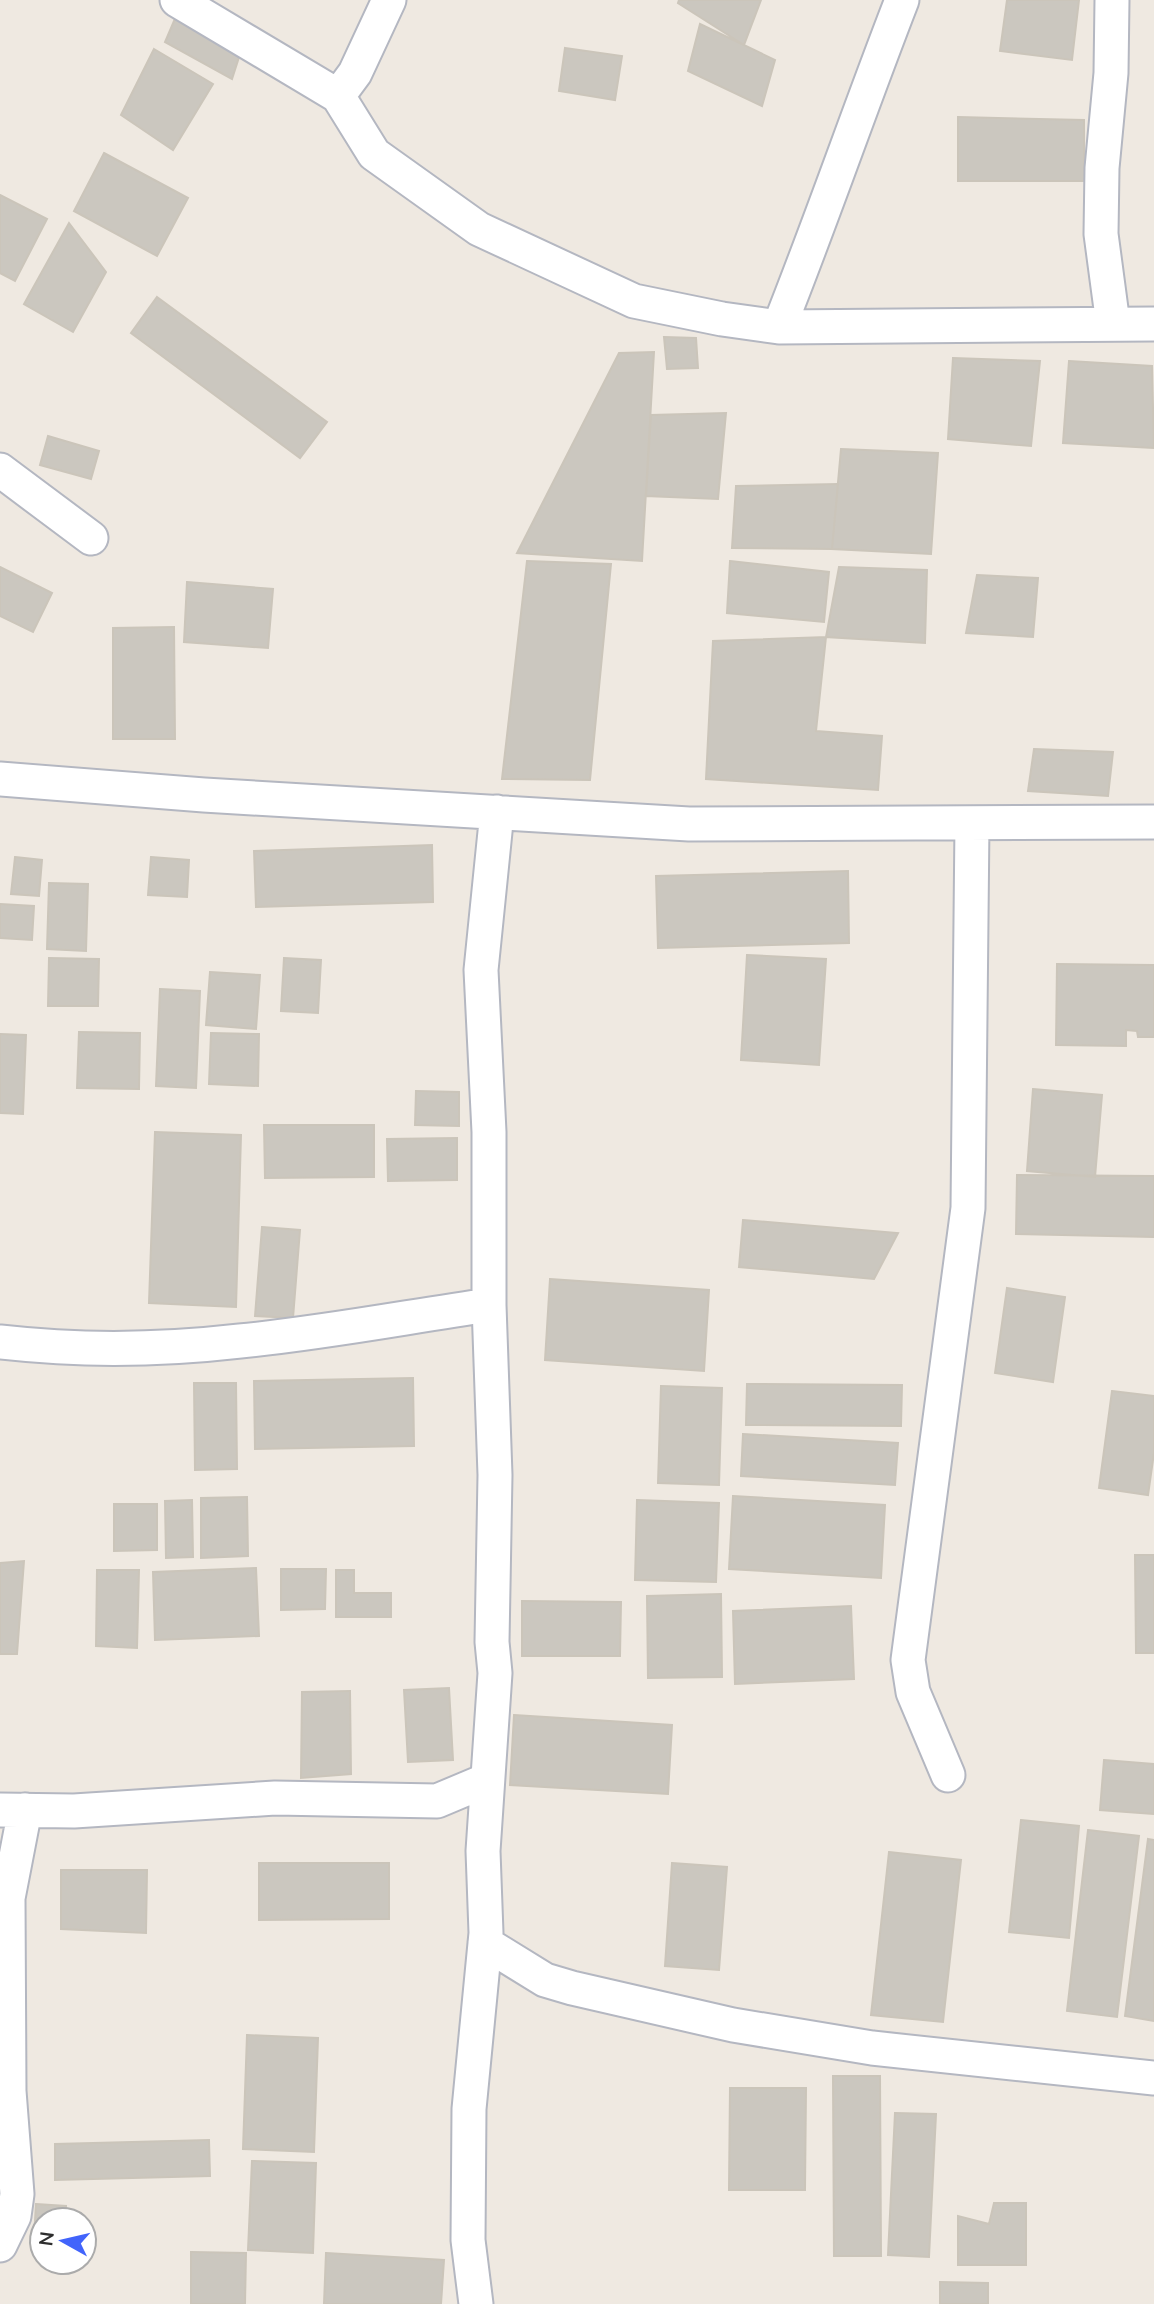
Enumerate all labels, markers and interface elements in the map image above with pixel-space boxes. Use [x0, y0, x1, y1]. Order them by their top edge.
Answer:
north arrow [28, 2206, 98, 2276]
text: N [33, 2230, 61, 2248]

